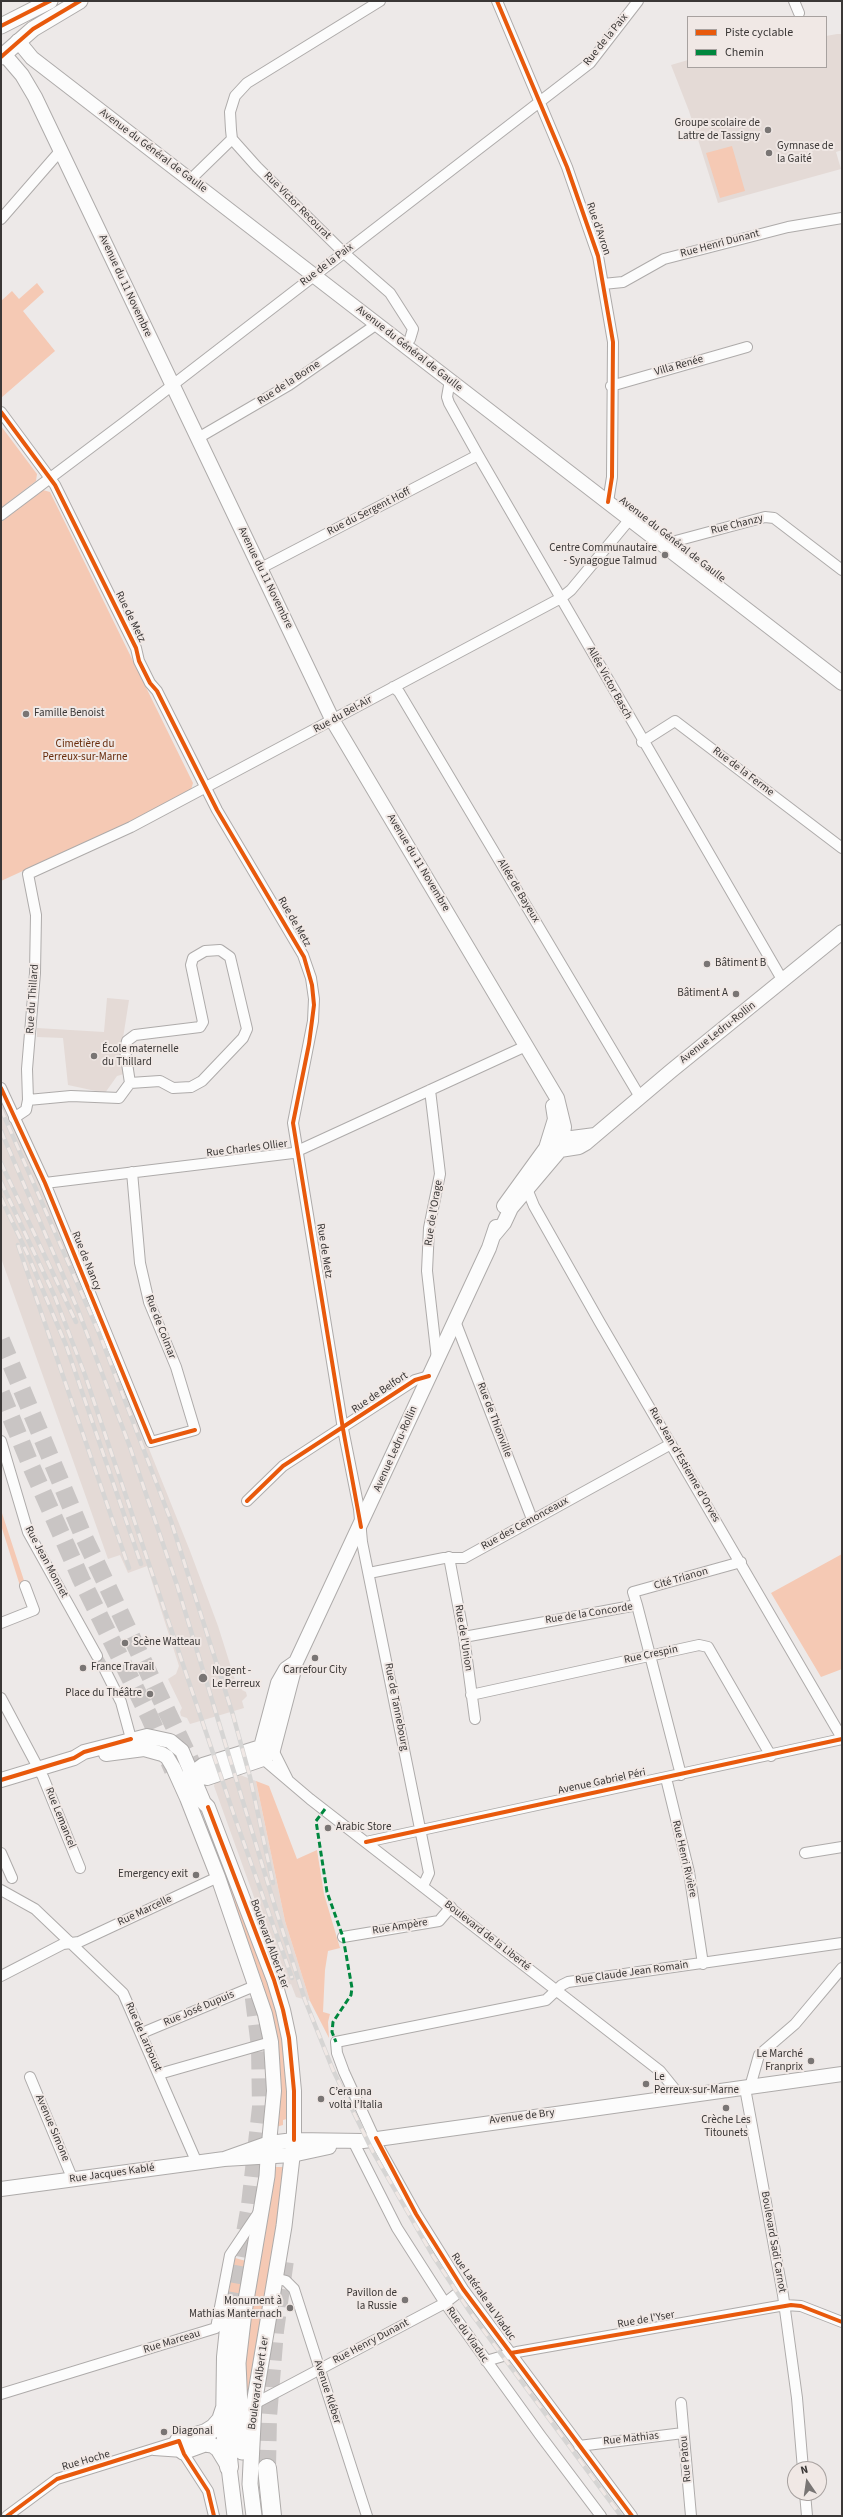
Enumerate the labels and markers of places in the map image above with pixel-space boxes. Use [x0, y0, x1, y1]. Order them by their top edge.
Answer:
place label: Groupe scolaire de Lattre de Tassigny [674, 117, 760, 143]
marker: Groupe scolaire de Lattre de Tassigny [763, 125, 773, 135]
place label: Gymnase de la Gaité [777, 140, 833, 166]
marker: Gymnase de la Gaité [764, 148, 774, 158]
place label: Centre Communautaire - Synagogue Talmud [549, 542, 657, 568]
marker: Centre Communautaire - Synagogue Talmud [660, 550, 670, 560]
place label: Famille Benoist [34, 707, 104, 721]
marker: Famille Benoist [21, 709, 31, 719]
place label: Bâtiment B [715, 957, 766, 971]
marker: Bâtiment B [702, 959, 712, 969]
place label: Bâtiment A [677, 987, 728, 1001]
marker: Bâtiment A [731, 989, 741, 999]
place label: École maternelle du Thillard [102, 1043, 179, 1069]
marker: École maternelle du Thillard [89, 1051, 99, 1061]
place label: Scène Watteau [133, 1636, 201, 1650]
marker: Scène Watteau [120, 1638, 130, 1648]
marker: Carrefour City [310, 1653, 320, 1663]
place label: France Travail [91, 1661, 154, 1675]
marker: France Travail [78, 1663, 88, 1673]
place label: Carrefour City [283, 1664, 347, 1678]
place label: Nogent - Le Perreux [212, 1665, 260, 1691]
marker: Nogent - Le Perreux [197, 1672, 209, 1684]
place label: Place du Théâtre [65, 1687, 142, 1701]
marker: Place du Théâtre [145, 1689, 155, 1699]
place label: Arabic Store [336, 1821, 391, 1835]
marker: Arabic Store [323, 1823, 333, 1833]
place label: Emergency exit [118, 1868, 188, 1882]
marker: Emergency exit [191, 1870, 201, 1880]
place label: Le Marché Franprix [756, 2048, 803, 2074]
marker: Le Marché Franprix [806, 2056, 816, 2066]
place label: Le Perreux-sur-Marne [654, 2071, 739, 2097]
marker: Le Perreux-sur-Marne [641, 2079, 651, 2089]
place label: C’era una volta l’Italia [329, 2086, 383, 2112]
marker: C’era una volta l’Italia [316, 2094, 326, 2104]
marker: Crèche Les Titounets [721, 2103, 731, 2113]
place label: Crèche Les Titounets [701, 2114, 751, 2140]
place label: Pavillon de la Russie [347, 2287, 397, 2313]
place label: Monument à Mathias Manternach [189, 2295, 282, 2321]
marker: Pavillon de la Russie [400, 2295, 410, 2305]
marker: Monument à Mathias Manternach [285, 2303, 295, 2313]
place label: Diagonal [172, 2425, 213, 2439]
marker: Diagonal [159, 2427, 169, 2437]

